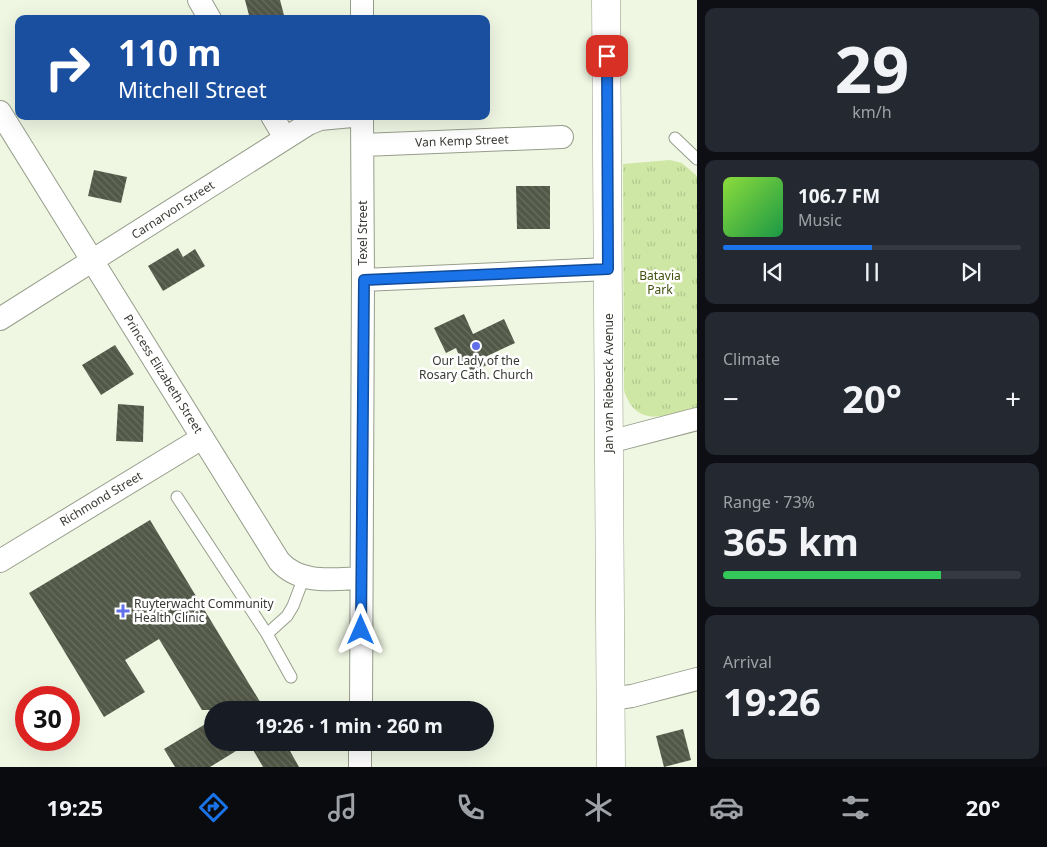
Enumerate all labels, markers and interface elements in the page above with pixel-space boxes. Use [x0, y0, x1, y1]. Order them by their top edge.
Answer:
text: 29 [835, 24, 909, 112]
text: 110 m [118, 29, 221, 76]
icon: right [35, 35, 100, 100]
pin [586, 35, 628, 77]
icon: arrive [593, 42, 621, 70]
text: Mitchell Street [118, 74, 267, 104]
text: km/h [852, 101, 892, 123]
street label: Van Kemp Street [415, 130, 510, 151]
street label: Carnarvon Street [128, 176, 218, 243]
text: 106.7 FM [798, 183, 880, 209]
street label: Texel Street [354, 200, 371, 265]
text: Music [798, 209, 842, 231]
icon: previous [759, 258, 787, 286]
icon: pause [858, 258, 886, 286]
icon: next [957, 258, 985, 286]
park label: Batavia Park [639, 267, 681, 298]
street label: Princess Elizabeth Street [120, 311, 207, 437]
street label: Jan van Riebeeck Avenue [600, 313, 617, 454]
marker: Our Lady of the Rosary Cath. Church [470, 340, 482, 352]
text: Climate [723, 348, 780, 370]
place label: Our Lady of the Rosary Cath. Church [419, 352, 533, 383]
text: 20° [842, 372, 902, 424]
text: − [723, 379, 739, 417]
text: + [1005, 379, 1021, 417]
street label: Richmond Street [56, 467, 146, 530]
text: Range · 73% [723, 491, 815, 513]
text: 365 km [723, 515, 859, 567]
place label: Ruyterwacht Community Health Clinic [134, 595, 274, 626]
position arrow [334, 603, 386, 655]
marker: Ruyterwacht Community Health Clinic [116, 604, 130, 618]
text: Arrival [723, 651, 772, 673]
text: 19:26 [723, 675, 821, 727]
speed limit sign: 30 [15, 686, 80, 751]
text: 19:26 · 1 min · 260 m [255, 713, 443, 739]
icon: directions [196, 790, 231, 825]
icon: music [325, 790, 360, 825]
icon: phone [453, 790, 488, 825]
icon: climate [581, 790, 616, 825]
icon: car [709, 790, 744, 825]
icon: filters [838, 790, 873, 825]
text: 19:25 [47, 792, 103, 822]
text: 20° [966, 792, 1000, 822]

